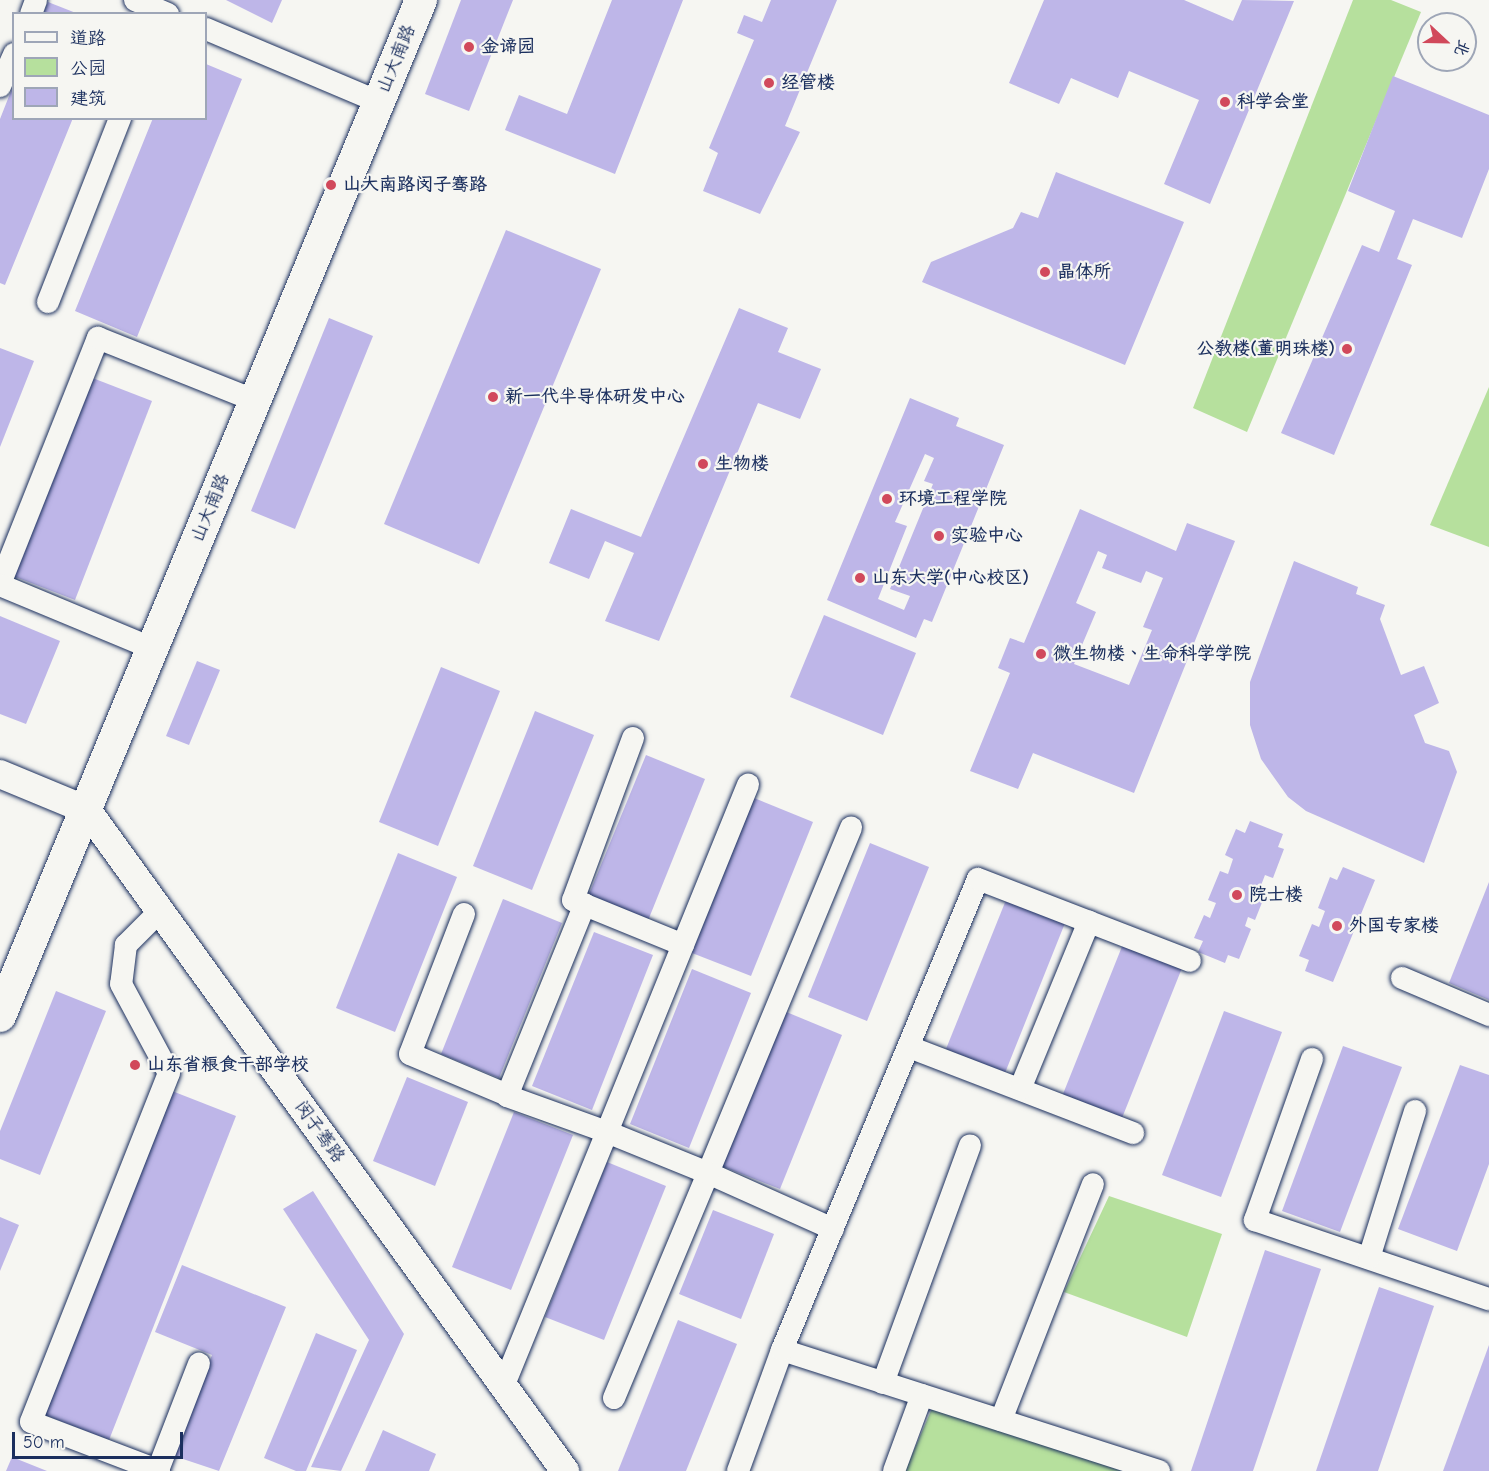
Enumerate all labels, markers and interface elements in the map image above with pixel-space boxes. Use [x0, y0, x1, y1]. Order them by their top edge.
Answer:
legend [12, 12, 207, 120]
north arrow [1417, 12, 1477, 72]
street label: 山大南路 [374, 22, 420, 96]
text: 道路 [70, 28, 106, 49]
place label: 金谛园 [481, 36, 535, 58]
text: 北 [1450, 37, 1473, 59]
marker: 金谛园 [462, 40, 476, 54]
text: 公园 [70, 58, 106, 79]
place label: 经管楼 [781, 72, 835, 94]
marker: 经管楼 [762, 76, 776, 90]
text: 建筑 [70, 88, 106, 109]
place label: 科学会堂 [1237, 91, 1309, 113]
marker: 科学会堂 [1218, 95, 1232, 109]
place label: 山大南路闵子骞路 [343, 174, 487, 196]
marker: 山大南路闵子骞路 [324, 178, 338, 192]
place label: 晶体所 [1057, 261, 1111, 283]
marker: 晶体所 [1038, 265, 1052, 279]
place label: 公教楼(董明珠楼) [1196, 338, 1335, 360]
marker: 公教楼(董明珠楼) [1340, 342, 1354, 356]
place label: 新一代半导体研发中心 [505, 386, 685, 408]
marker: 新一代半导体研发中心 [486, 390, 500, 404]
place label: 生物楼 [715, 453, 769, 475]
marker: 生物楼 [696, 457, 710, 471]
street label: 山大南路 [188, 471, 234, 545]
place label: 环境工程学院 [899, 488, 1007, 510]
marker: 环境工程学院 [880, 492, 894, 506]
place label: 实验中心 [951, 525, 1023, 547]
marker: 实验中心 [932, 529, 946, 543]
place label: 山东大学(中心校区) [872, 567, 1029, 589]
marker: 山东大学(中心校区) [853, 571, 867, 585]
place label: 微生物楼、生命科学学院 [1053, 643, 1251, 665]
marker: 微生物楼、生命科学学院 [1034, 647, 1048, 661]
place label: 院士楼 [1249, 884, 1303, 906]
marker: 院士楼 [1230, 888, 1244, 902]
place label: 外国专家楼 [1349, 915, 1439, 937]
marker: 外国专家楼 [1330, 919, 1344, 933]
place label: 山东省粮食干部学校 [147, 1054, 309, 1076]
marker: 山东省粮食干部学校 [128, 1058, 142, 1072]
street label: 闵子骞路 [289, 1097, 349, 1167]
scale bar [15, 1420, 186, 1458]
text: 50 m [23, 1432, 65, 1453]

